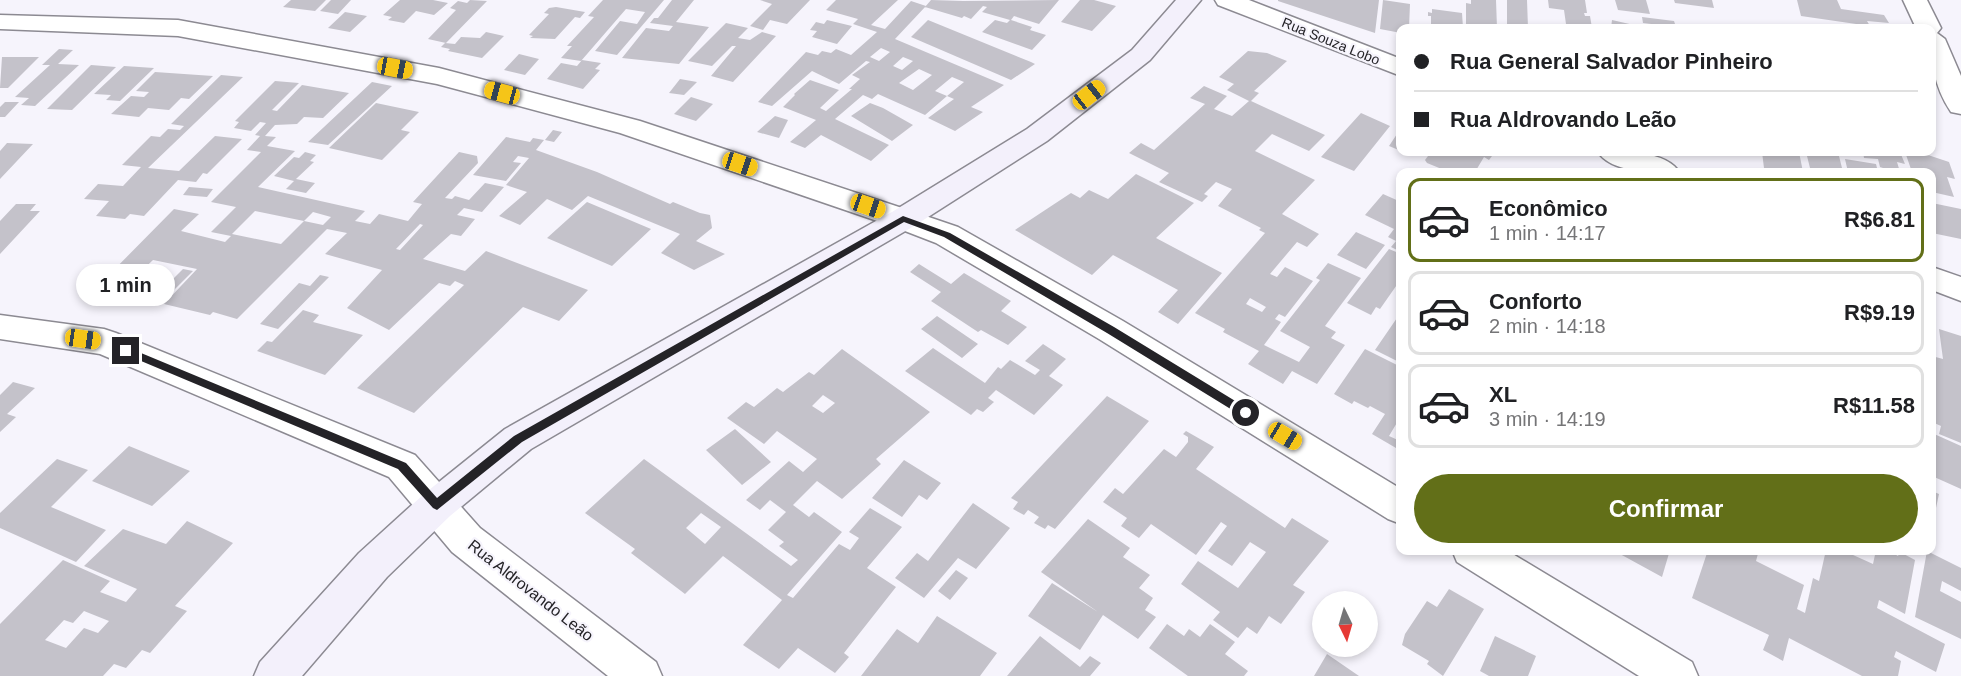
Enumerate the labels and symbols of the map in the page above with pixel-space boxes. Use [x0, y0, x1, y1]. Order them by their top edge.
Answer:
street label: Rua Souza Lobo [1280, 14, 1383, 68]
car [376, 56, 414, 80]
car [1069, 77, 1109, 113]
car [482, 80, 522, 106]
car [720, 150, 760, 178]
car [848, 192, 888, 220]
callout: 1 min [76, 264, 176, 306]
car [64, 328, 102, 350]
route end [112, 337, 139, 364]
route start [1232, 399, 1259, 426]
car [1265, 419, 1305, 453]
street label: Rua Aldrovando Leão [465, 536, 597, 645]
north arrow [1312, 591, 1378, 657]

